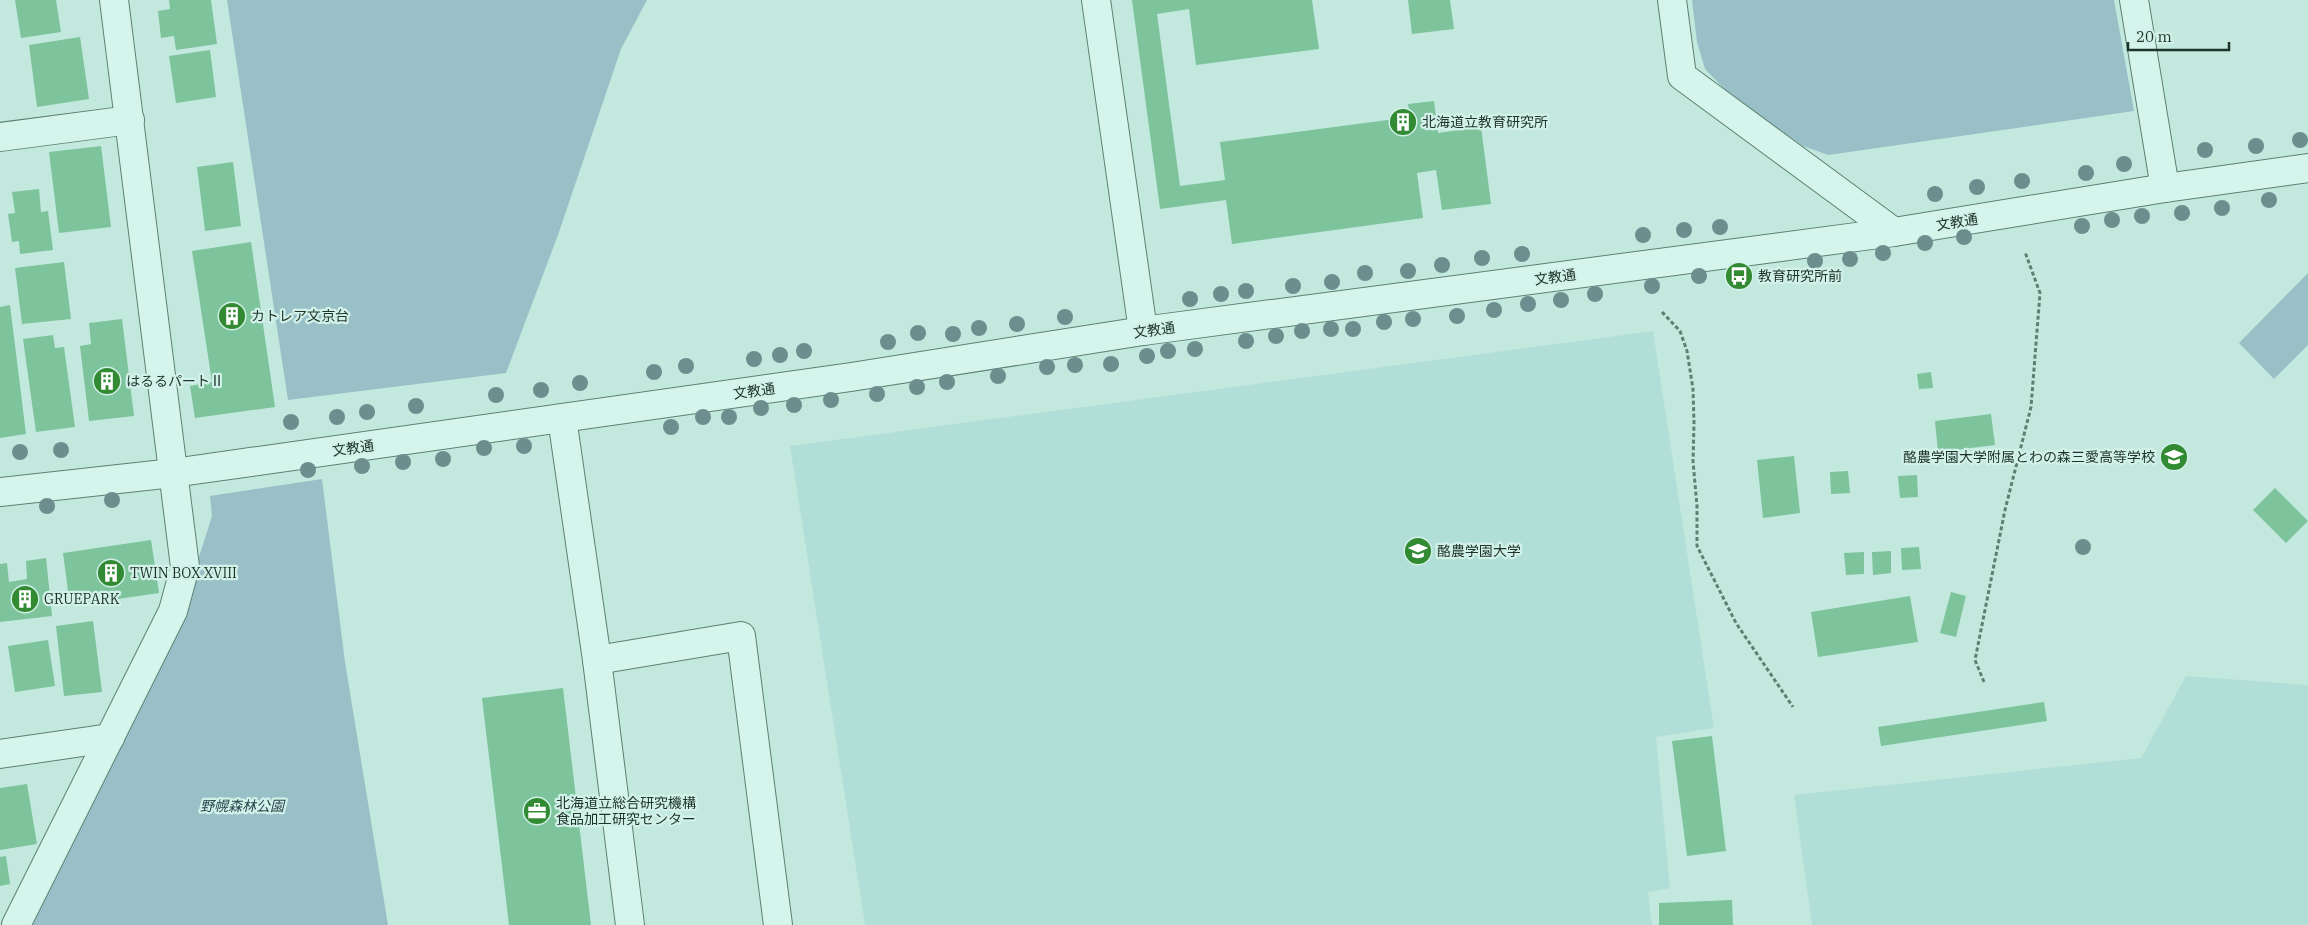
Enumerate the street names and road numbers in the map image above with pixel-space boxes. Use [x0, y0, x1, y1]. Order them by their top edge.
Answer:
street label: 文教通 [1935, 210, 1979, 234]
street label: 文教通 [1533, 265, 1577, 289]
street label: 文教通 [1132, 318, 1176, 342]
street label: 文教通 [732, 379, 776, 403]
street label: 文教通 [331, 436, 375, 460]

